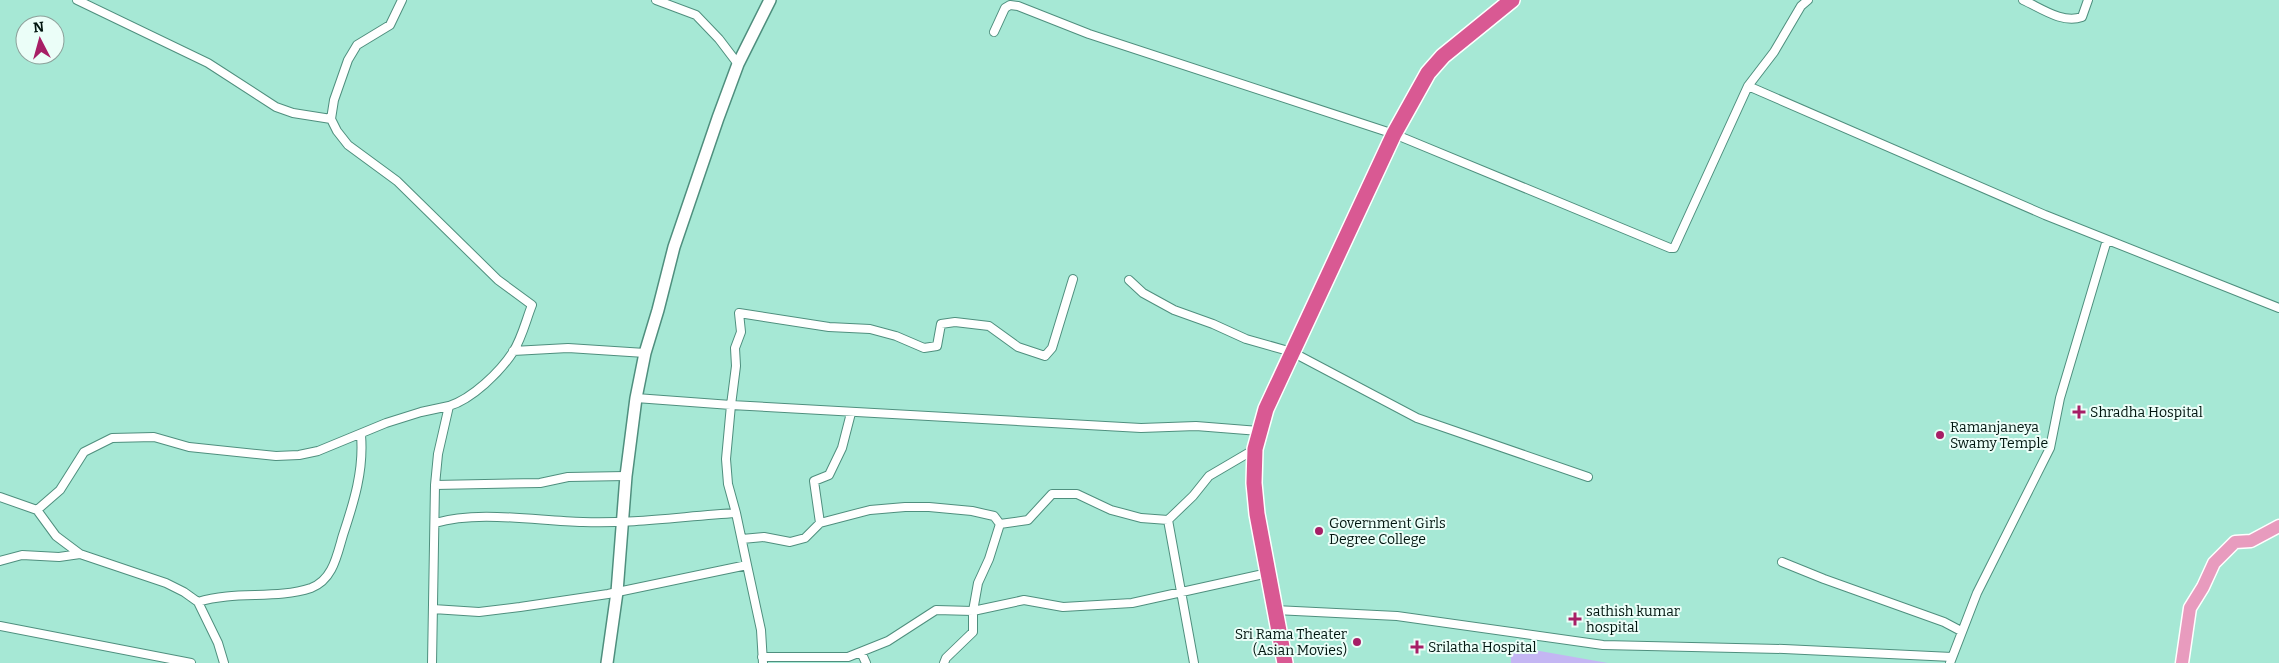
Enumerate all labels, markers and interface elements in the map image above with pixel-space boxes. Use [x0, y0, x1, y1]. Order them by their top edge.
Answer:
north arrow [15, 15, 65, 65]
text: N [32, 19, 45, 37]
place label: Shradha Hospital [2090, 404, 2203, 421]
marker: Shradha Hospital [2072, 405, 2086, 419]
place label: Ramanjaneya Swamy Temple [1950, 419, 2048, 452]
marker: Ramanjaneya Swamy Temple [1934, 429, 1946, 441]
place label: Government Girls Degree College [1329, 515, 1446, 548]
marker: Government Girls Degree College [1313, 525, 1325, 537]
place label: sathish kumar hospital [1586, 603, 1680, 636]
marker: sathish kumar hospital [1568, 612, 1582, 626]
place label: Sri Rama Theater (Asian Movies) [1235, 626, 1347, 659]
marker: Sri Rama Theater (Asian Movies) [1351, 636, 1363, 648]
place label: Srilatha Hospital [1428, 639, 1537, 656]
marker: Srilatha Hospital [1410, 640, 1424, 654]

